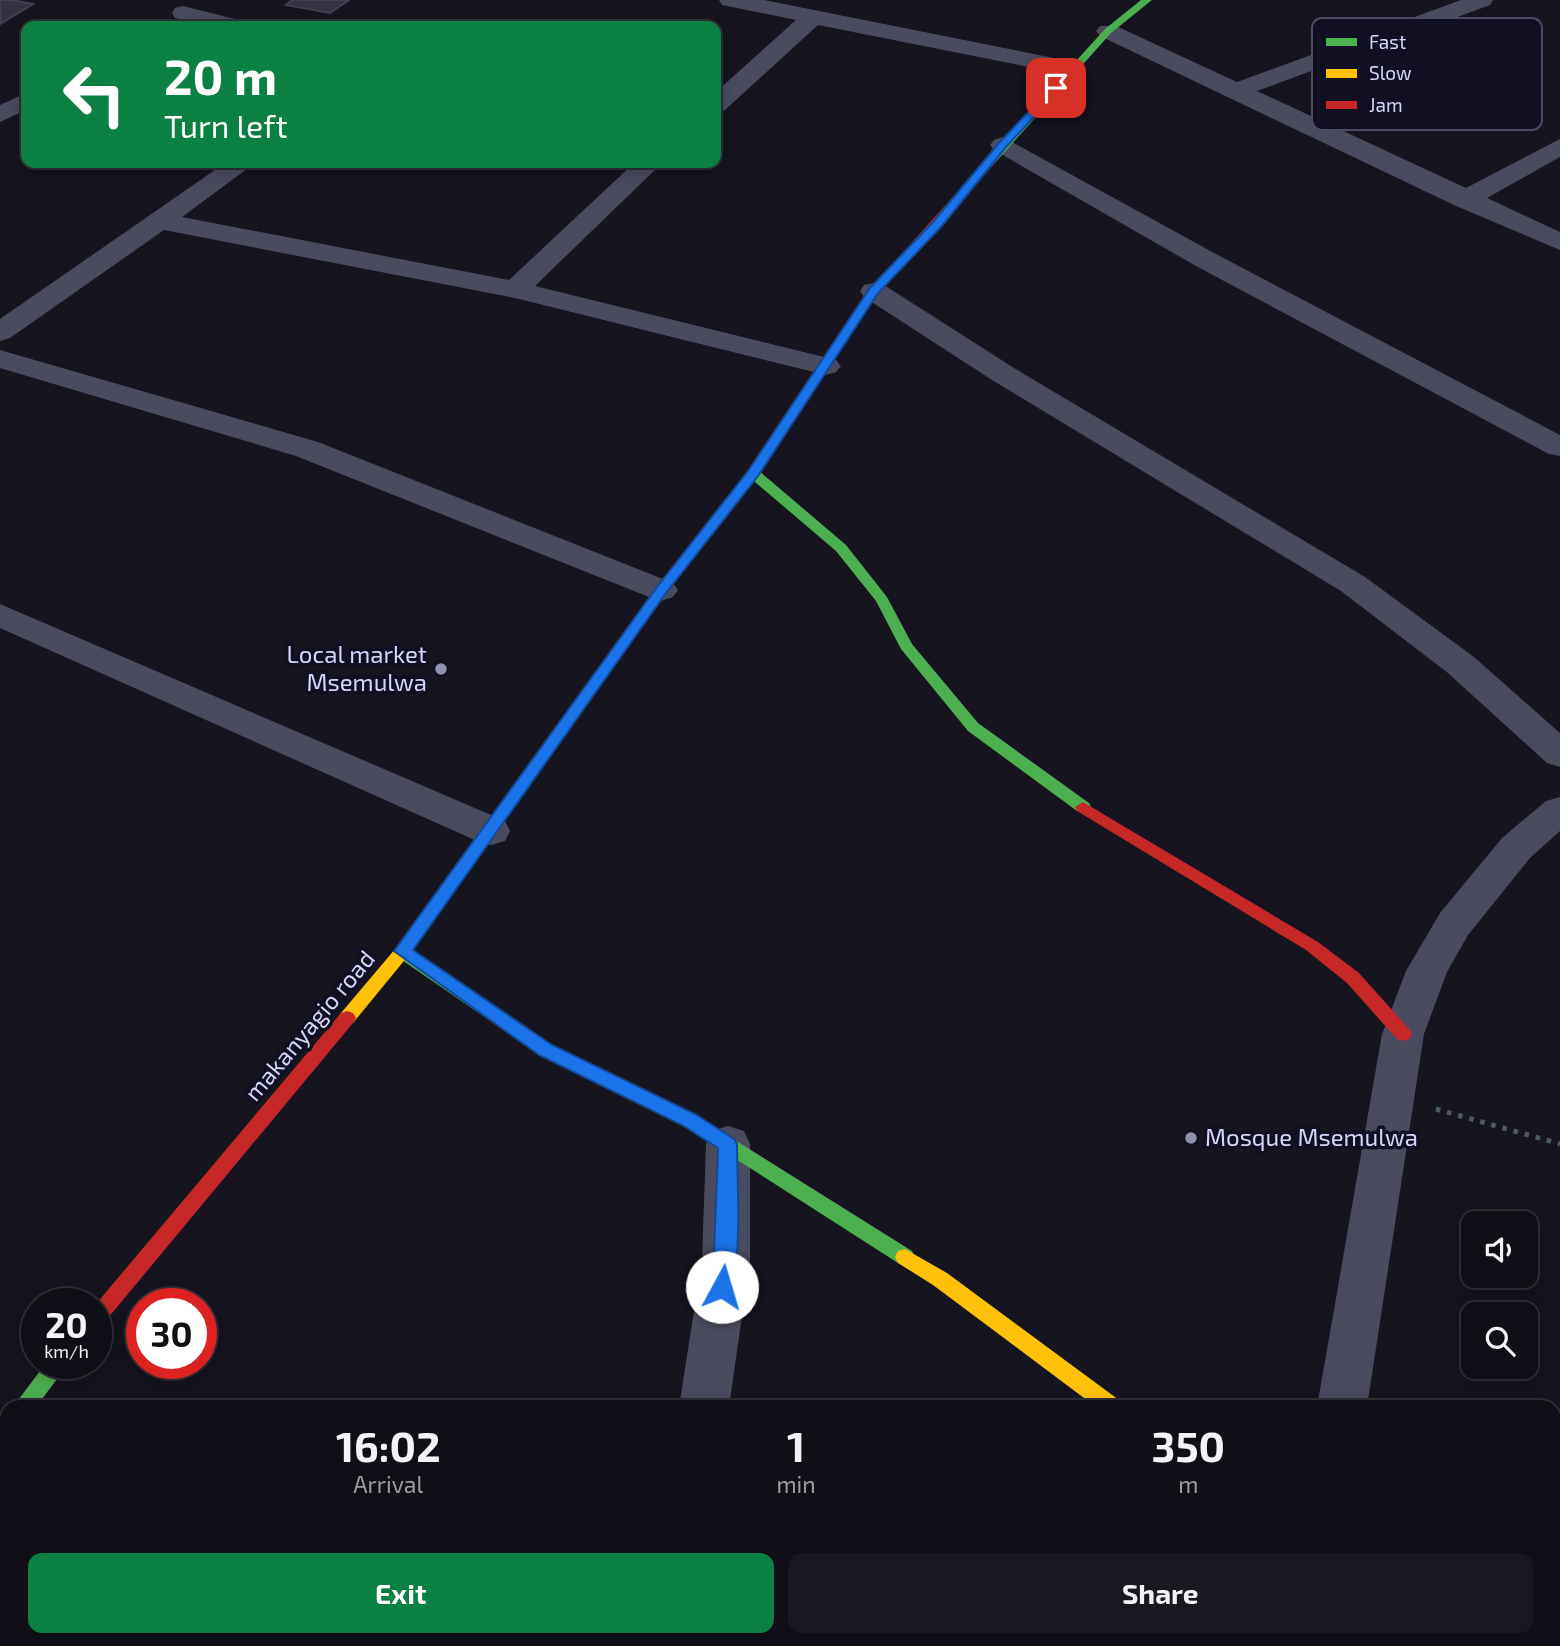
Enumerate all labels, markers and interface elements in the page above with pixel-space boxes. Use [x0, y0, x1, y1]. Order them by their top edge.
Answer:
legend [1312, 18, 1542, 130]
text: Fast [1369, 30, 1406, 53]
text: 20 m [164, 46, 277, 105]
icon: left [49, 49, 140, 140]
pin [1026, 58, 1086, 118]
text: Slow [1369, 61, 1412, 84]
icon: arrive [1037, 69, 1075, 107]
text: Jam [1369, 93, 1403, 116]
text: Turn left [164, 106, 288, 144]
place label: Local market Msemulwa [287, 639, 427, 696]
marker: Local market Msemulwa [433, 661, 449, 677]
street label: makanyagio road [237, 944, 380, 1106]
place label: Mosque Msemulwa [1205, 1122, 1418, 1151]
marker: Mosque Msemulwa [1183, 1130, 1199, 1146]
map controls [1461, 1211, 1538, 1379]
button: sound [1461, 1211, 1538, 1288]
position arrow [685, 1250, 759, 1324]
speed limit sign: 30 [126, 1288, 217, 1379]
button: search [1461, 1302, 1538, 1379]
text: 20 [45, 1303, 88, 1345]
text: km/h [44, 1340, 89, 1362]
text: 16:02 [336, 1420, 441, 1470]
text: 1 [787, 1420, 805, 1470]
text: 350 [1152, 1420, 1225, 1470]
text: Arrival [353, 1470, 423, 1498]
text: min [776, 1470, 816, 1498]
text: m [1178, 1470, 1198, 1498]
button: Exit [28, 1553, 774, 1633]
button: Share [788, 1553, 1533, 1633]

